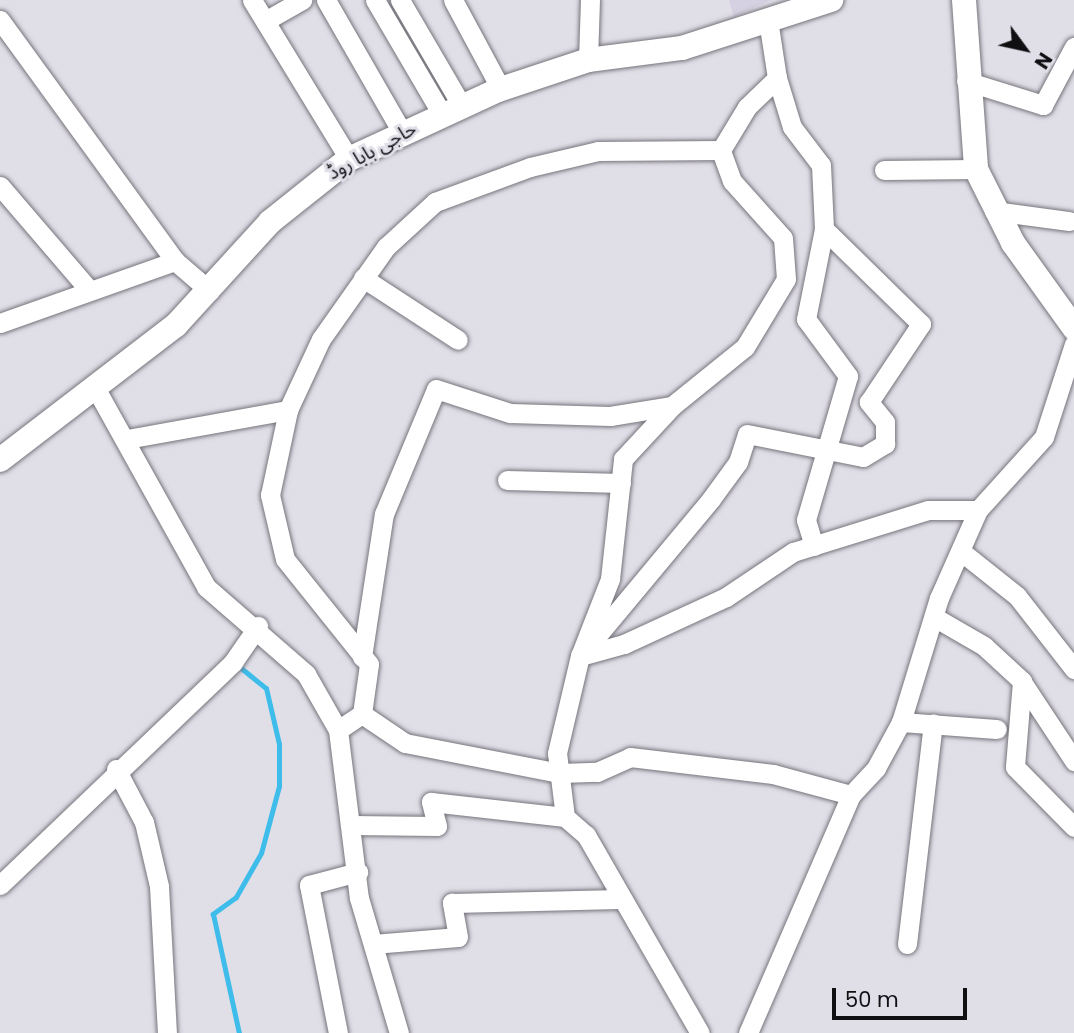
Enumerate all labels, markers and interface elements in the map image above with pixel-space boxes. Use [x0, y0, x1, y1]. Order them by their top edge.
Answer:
north arrow [990, 14, 1060, 84]
text: N [1028, 47, 1058, 74]
street label: حاجی بابا روڈ [324, 117, 420, 185]
scale bar [836, 974, 971, 1018]
text: 50 m [845, 985, 899, 1014]

